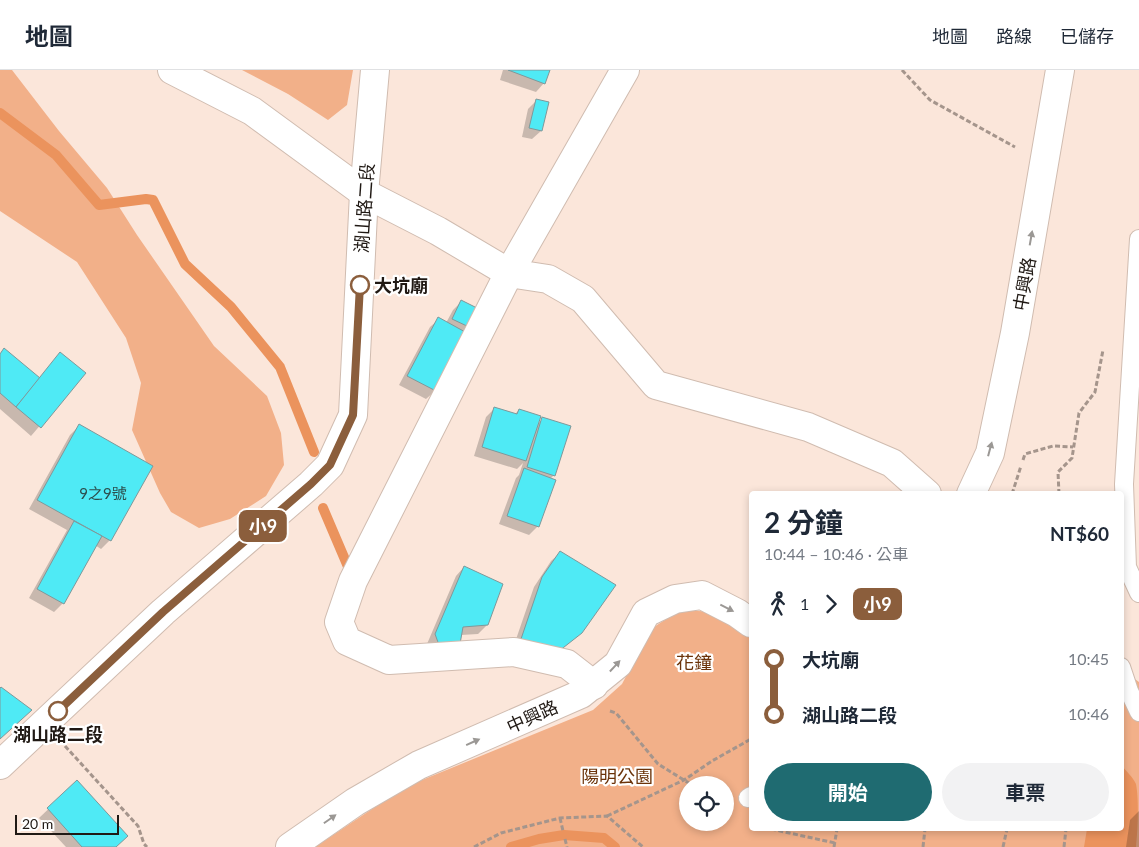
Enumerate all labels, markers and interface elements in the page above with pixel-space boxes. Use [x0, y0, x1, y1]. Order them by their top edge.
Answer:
text: 地圖 [25, 21, 73, 50]
text: 地圖 [932, 25, 968, 47]
text: 路線 [996, 25, 1032, 47]
text: 已儲存 [1060, 25, 1114, 47]
street label: 湖山路二段 [350, 162, 378, 254]
one-way arrow [1028, 230, 1036, 246]
street label: 中興路 [1008, 256, 1040, 312]
place label: 大坑廟 [374, 274, 428, 296]
marker: 大坑廟 [350, 275, 370, 295]
one-way arrow [986, 441, 994, 457]
house number: 9之9號 [79, 484, 127, 502]
text: 2 分鐘 [764, 505, 843, 539]
line badge: 小9 [240, 510, 286, 542]
text: 小9 [249, 515, 277, 537]
text: NT$60 [1050, 522, 1109, 545]
text: 10:44 – 10:46 · 公車 [764, 544, 908, 563]
icon: walk [764, 590, 792, 618]
icon: forward [817, 590, 845, 618]
text: 小9 [863, 593, 892, 615]
text: 1 [800, 594, 809, 613]
one-way arrow [720, 604, 734, 612]
text: 大坑廟 [802, 648, 859, 671]
text: 10:45 [1068, 649, 1109, 668]
park label: 花鐘 [676, 651, 712, 673]
one-way arrow [609, 660, 621, 672]
street label: 中興路 [503, 695, 561, 737]
marker: 湖山路二段 [48, 701, 68, 721]
text: 湖山路二段 [802, 703, 897, 726]
text: 10:46 [1068, 704, 1109, 723]
place label: 湖山路二段 [13, 723, 103, 745]
one-way arrow [466, 737, 480, 745]
button: 開始 [764, 763, 932, 821]
button: 車票 [942, 763, 1109, 821]
park label: 陽明公園 [581, 765, 653, 787]
map controls [679, 776, 734, 831]
button: locate [679, 776, 734, 831]
scale bar [15, 812, 119, 835]
one-way arrow [324, 814, 337, 824]
text: 20 m [22, 815, 53, 832]

